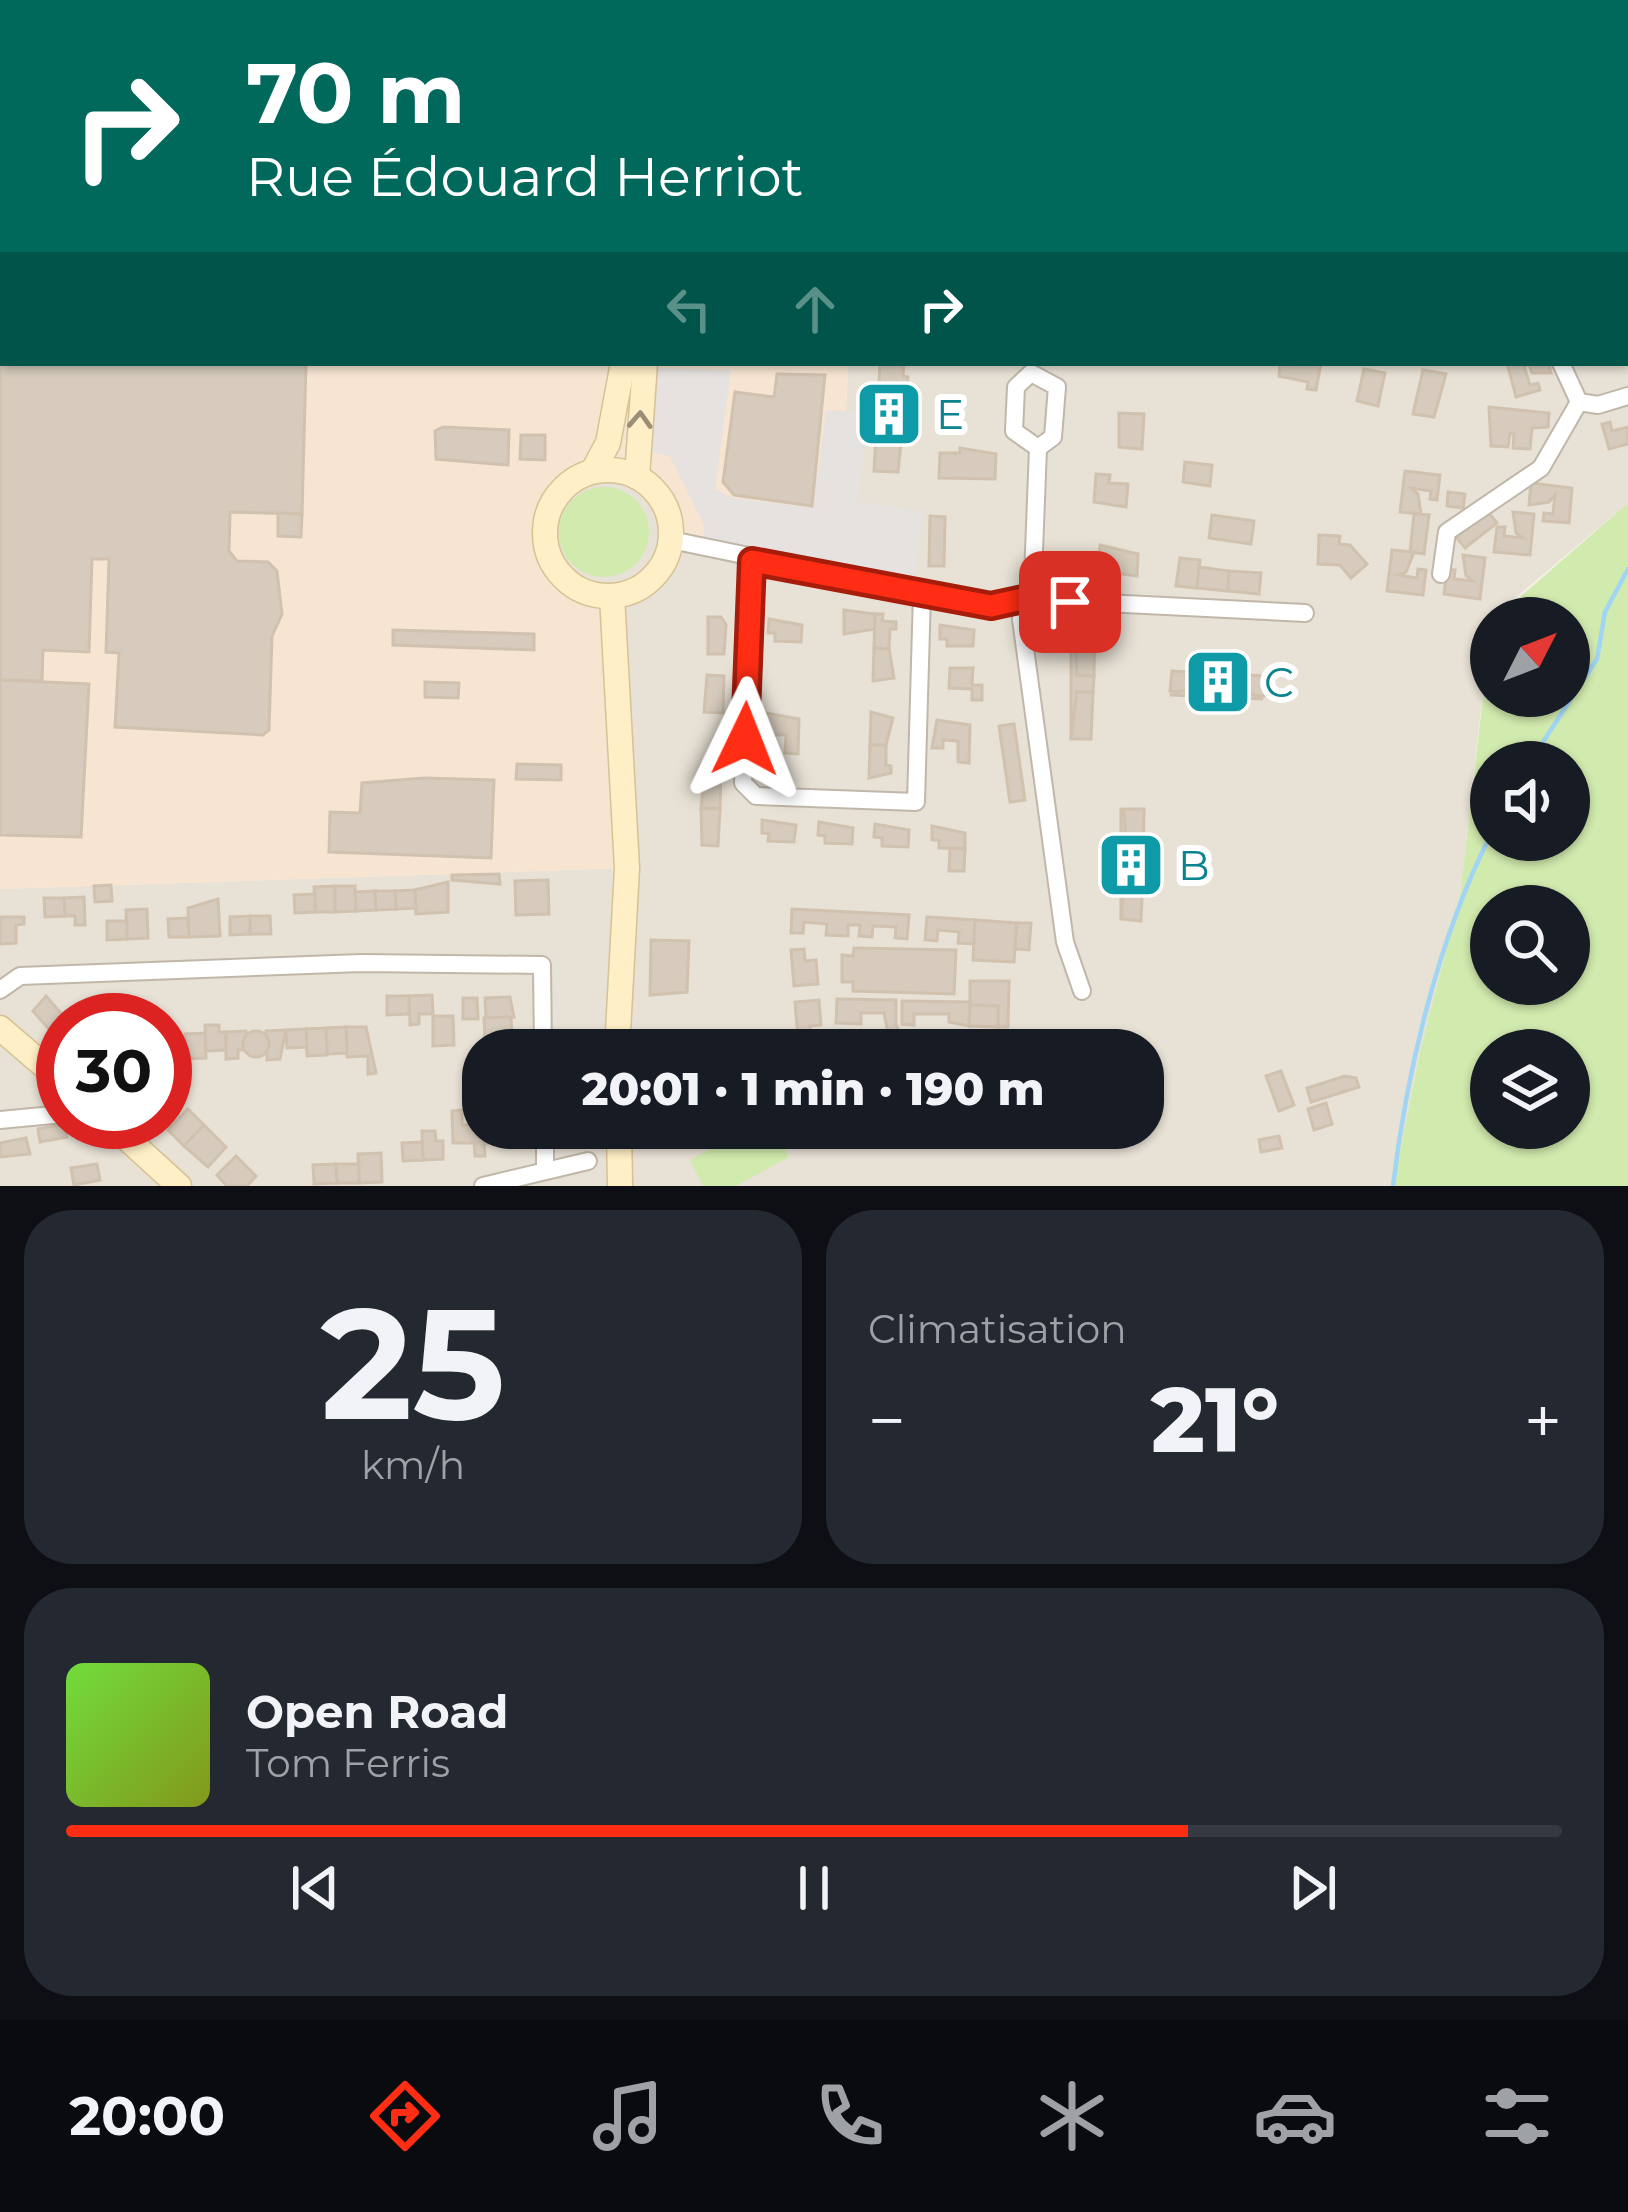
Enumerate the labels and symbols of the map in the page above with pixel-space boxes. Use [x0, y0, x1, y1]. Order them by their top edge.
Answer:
building icon: E [854, 379, 924, 449]
place label: E [936, 388, 964, 440]
one-way arrow [627, 410, 653, 429]
pin [1019, 551, 1121, 653]
north arrow [1470, 597, 1590, 717]
building icon: C [1183, 647, 1253, 717]
place label: C [1264, 656, 1294, 708]
position arrow [682, 676, 808, 802]
building icon: B [1096, 830, 1166, 900]
place label: B [1178, 839, 1210, 891]
speed limit sign: 30 [36, 993, 192, 1149]

